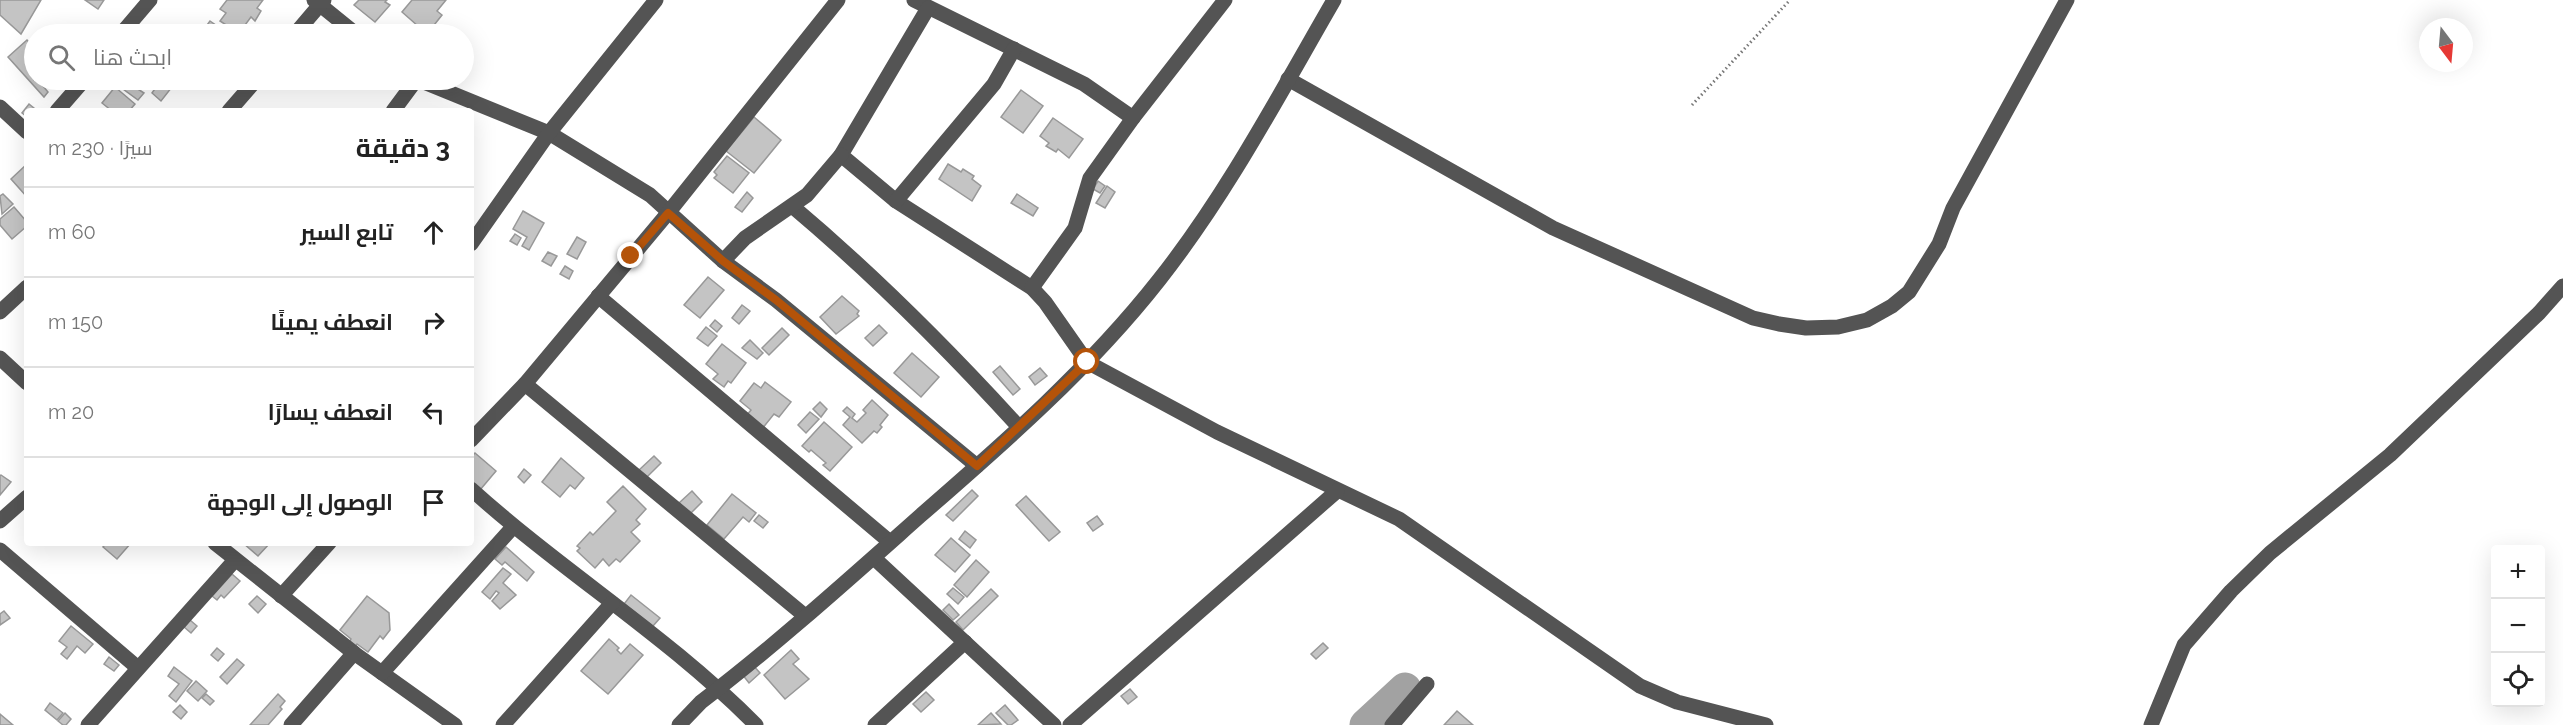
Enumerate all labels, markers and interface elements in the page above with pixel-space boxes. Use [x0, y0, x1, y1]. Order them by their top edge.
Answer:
north arrow [2419, 18, 2473, 72]
search box [24, 24, 474, 90]
icon: search [45, 41, 78, 74]
text: ابحث هنا [93, 44, 172, 70]
text: 3 دقيقة [356, 133, 450, 163]
text: سيرًا · 230 m [48, 136, 153, 160]
icon: ahead [417, 216, 450, 249]
text: تابع السير [300, 219, 393, 245]
text: 60 m [48, 220, 96, 244]
route end [617, 242, 643, 268]
icon: right [417, 306, 450, 339]
text: انعطف يمينًا [270, 309, 393, 335]
text: 150 m [48, 310, 103, 334]
route start [1073, 348, 1099, 374]
icon: left [417, 396, 450, 429]
text: انعطف يسارًا [268, 399, 393, 425]
text: 20 m [48, 400, 94, 424]
icon: arrive [417, 486, 450, 519]
text: الوصول إلى الوجهة [207, 489, 393, 515]
map controls [2491, 545, 2545, 707]
button: + [2491, 545, 2545, 599]
button: − [2491, 599, 2545, 653]
button: locate [2491, 653, 2545, 707]

